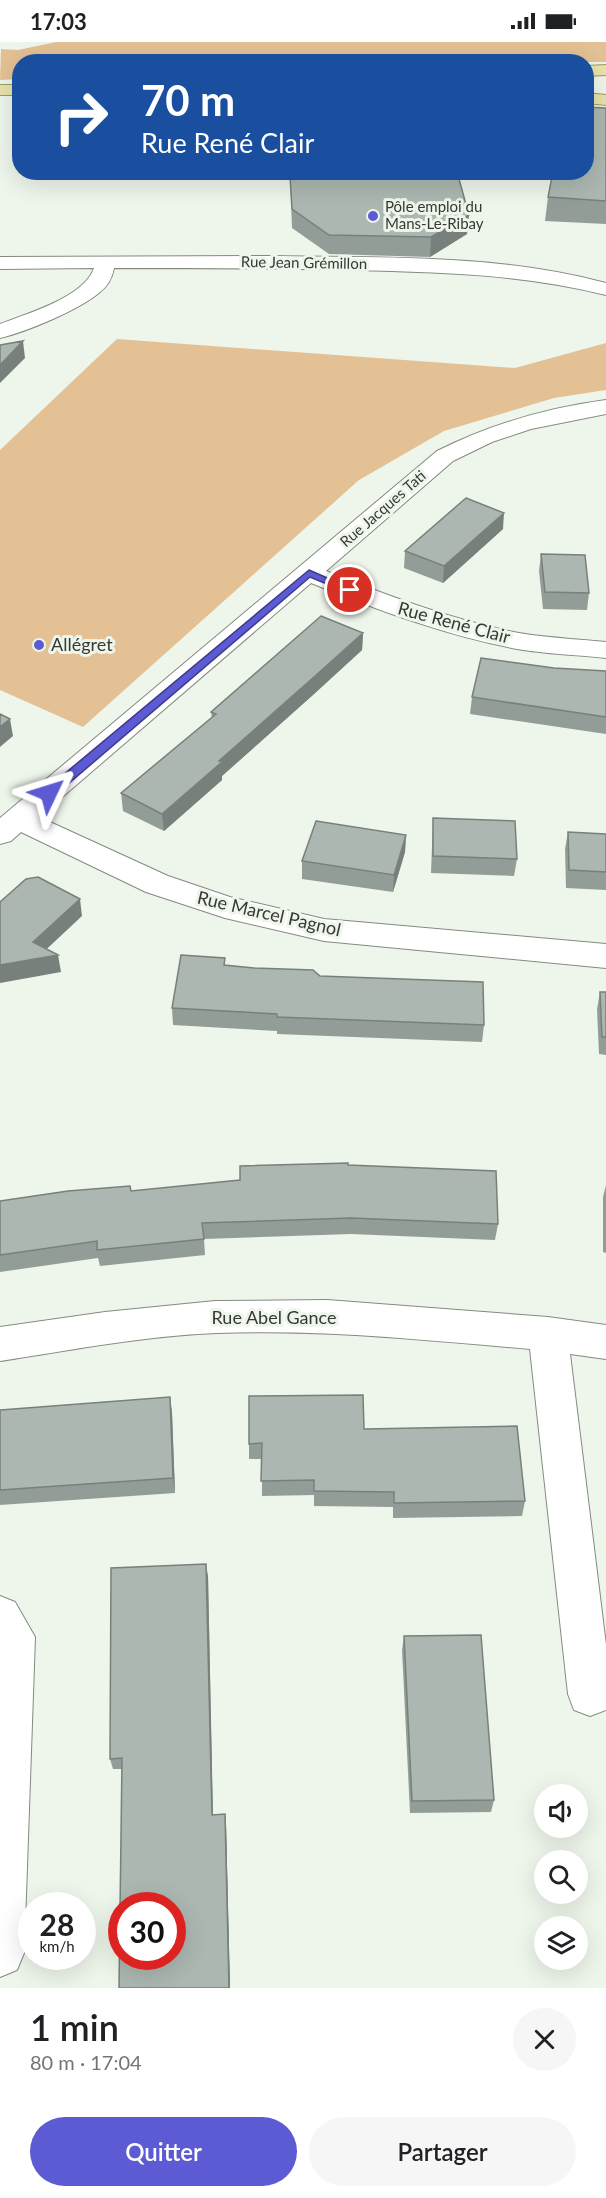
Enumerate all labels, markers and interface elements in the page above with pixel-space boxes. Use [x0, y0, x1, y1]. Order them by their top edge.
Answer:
text: 17:03 [30, 8, 87, 35]
text: 70 m [141, 75, 235, 125]
icon: right [42, 78, 120, 156]
text: Rue René Clair [141, 126, 314, 159]
place label: Pôle emploi du Mans-Le-Ribay [385, 197, 484, 232]
marker: Pôle emploi du Mans-Le-Ribay [366, 209, 380, 223]
street label: Rue Jean Grémillon [241, 252, 367, 272]
street label: Rue Jacques Tati [336, 466, 429, 550]
pin [324, 564, 375, 615]
icon: arrive [333, 573, 366, 606]
street label: Rue René Clair [396, 596, 513, 648]
place label: Allégret [51, 633, 113, 655]
marker: Allégret [32, 638, 46, 652]
position arrow [17, 761, 81, 825]
street label: Rue Marcel Pagnol [195, 886, 343, 940]
street label: Rue Abel Gance [211, 1306, 337, 1328]
map controls [534, 1784, 588, 1970]
button: sound [534, 1784, 588, 1838]
button: search [534, 1850, 588, 1904]
speed limit sign: 30 [108, 1892, 186, 1970]
text: 28 [40, 1906, 74, 1942]
button: layers [534, 1916, 588, 1970]
text: km/h [39, 1937, 75, 1955]
text: 1 min [30, 2005, 119, 2049]
button: close [513, 2008, 576, 2071]
text: 80 m · 17:04 [30, 2050, 142, 2074]
button: Quitter [30, 2117, 297, 2186]
button: Partager [309, 2117, 576, 2186]

